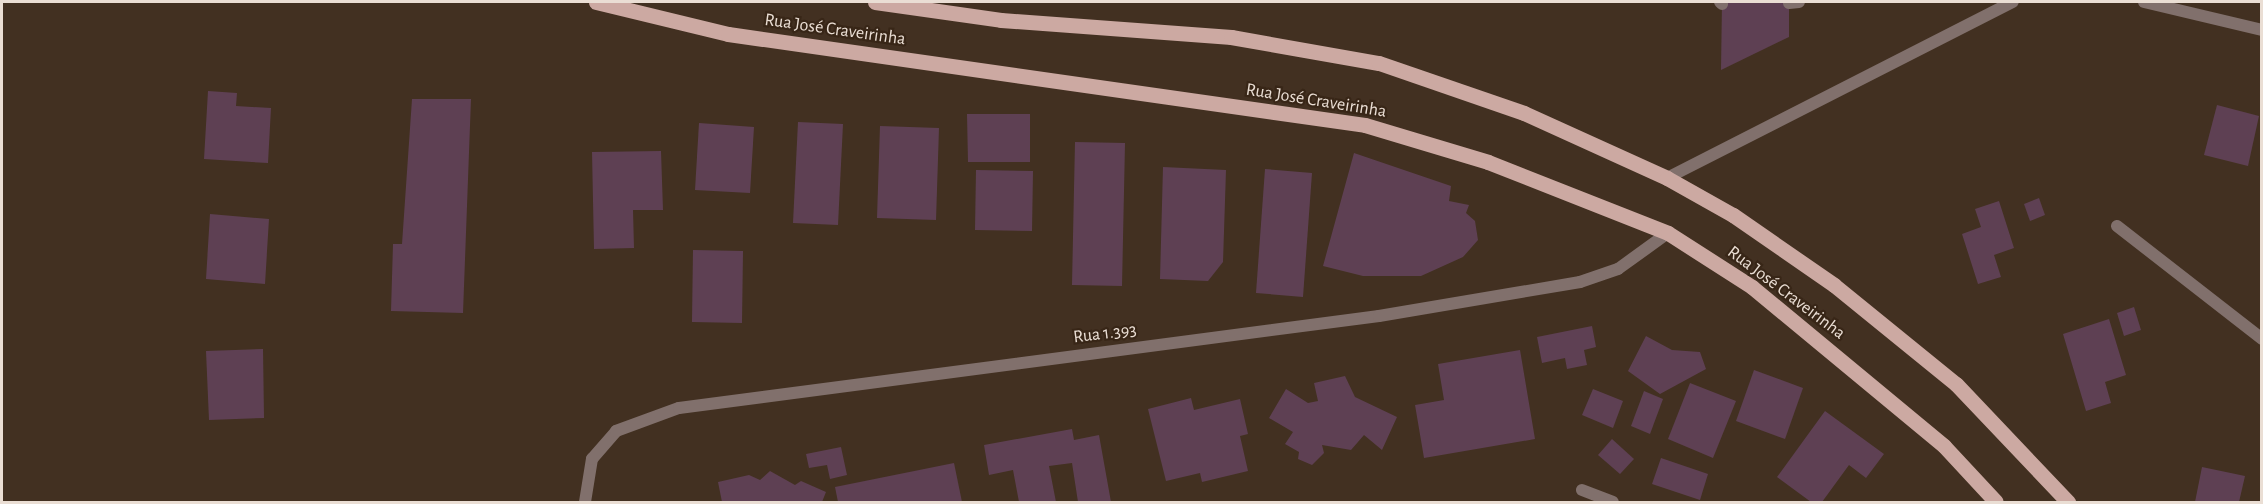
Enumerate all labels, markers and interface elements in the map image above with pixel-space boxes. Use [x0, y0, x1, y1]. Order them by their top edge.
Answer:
street label: Rua José Craveirinha [763, 9, 907, 51]
street label: Rua José Craveirinha [1244, 79, 1388, 123]
street label: Rua José Craveirinha [1723, 242, 1849, 344]
street label: Rua 1.393 [1072, 319, 1138, 349]

